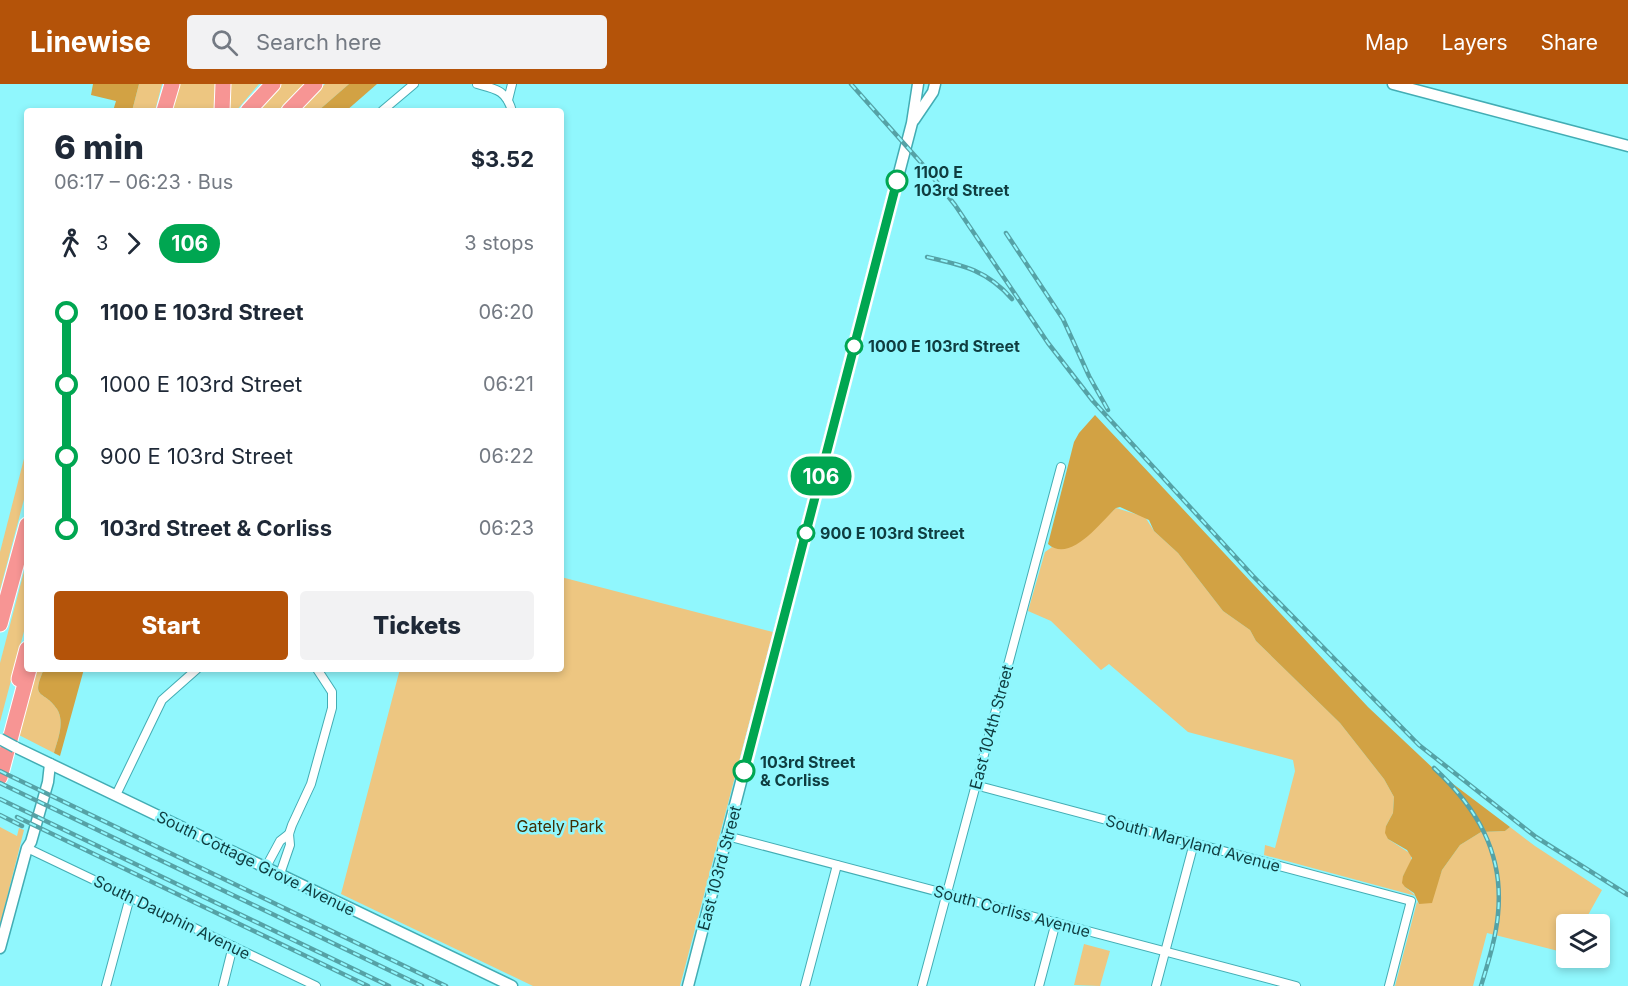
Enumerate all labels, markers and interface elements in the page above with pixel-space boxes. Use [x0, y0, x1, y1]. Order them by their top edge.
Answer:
search box [187, 15, 607, 69]
text: Linewise [30, 25, 151, 59]
icon: search [208, 26, 241, 59]
text: Search here [256, 29, 382, 55]
text: Map [1365, 30, 1409, 55]
text: Layers [1442, 30, 1508, 55]
text: Share [1541, 30, 1598, 55]
text: 6 min [54, 127, 144, 167]
text: $3.52 [471, 146, 534, 172]
place label: 1100 E 103rd Street [914, 162, 1010, 200]
text: 06:17 – 06:23 · Bus [54, 170, 233, 194]
marker: 1100 E 103rd Street [886, 170, 908, 192]
icon: walk [54, 227, 87, 260]
icon: forward [117, 227, 150, 260]
text: 3 [96, 231, 108, 255]
text: 106 [171, 231, 208, 256]
text: 3 stops [464, 231, 534, 255]
text: 1100 E 103rd Street [100, 299, 304, 325]
text: 06:20 [478, 300, 534, 324]
place label: 1000 E 103rd Street [868, 336, 1020, 356]
marker: 1000 E 103rd Street [845, 337, 863, 355]
text: 1000 E 103rd Street [100, 371, 302, 397]
text: 06:21 [483, 372, 534, 396]
text: 900 E 103rd Street [100, 443, 293, 469]
text: 06:22 [479, 444, 534, 468]
line badge: 106 [786, 456, 856, 496]
text: 106 [803, 464, 839, 489]
text: 103rd Street & Corliss [100, 515, 332, 541]
text: 06:23 [479, 516, 534, 540]
place label: 900 E 103rd Street [820, 523, 965, 543]
marker: 900 E 103rd Street [797, 524, 815, 542]
button: Start [54, 591, 288, 660]
button: Tickets [300, 591, 534, 660]
street label: East 104th Street [965, 663, 1017, 791]
place label: 103rd Street & Corliss [760, 752, 856, 790]
marker: 103rd Street & Corliss [733, 760, 755, 782]
street label: East 103rd Street [693, 803, 745, 933]
street label: South Cottage Grove Avenue [154, 806, 358, 920]
street label: South Maryland Avenue [1103, 810, 1283, 876]
park label: Gately Park [516, 816, 604, 836]
street label: South Dauphin Avenue [90, 870, 254, 964]
street label: South Corliss Avenue [931, 880, 1093, 942]
map controls [1556, 914, 1610, 968]
button: layers [1556, 914, 1610, 968]

